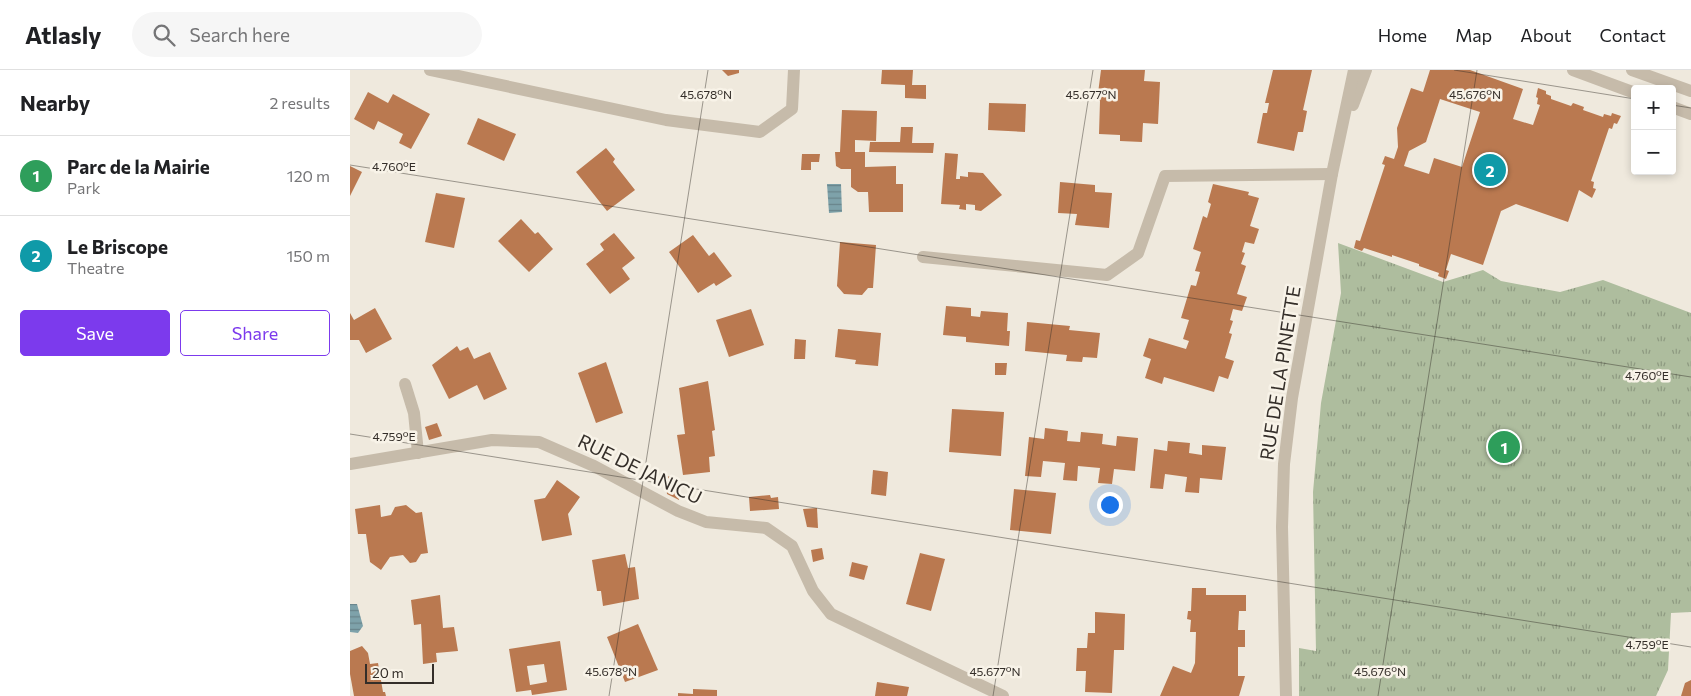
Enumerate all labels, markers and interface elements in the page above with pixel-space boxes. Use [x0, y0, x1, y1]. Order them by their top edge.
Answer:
search box [132, 12, 482, 57]
text: Atlasly [25, 20, 102, 49]
icon: search [150, 21, 178, 49]
text: Search here [190, 23, 290, 46]
text: Home [1378, 24, 1427, 46]
text: Map [1455, 24, 1492, 46]
text: About [1520, 24, 1572, 46]
text: Contact [1600, 24, 1666, 46]
map controls [1631, 85, 1676, 175]
button: + [1631, 85, 1676, 130]
text: 45.678°N [680, 87, 732, 101]
text: 45.677°N [1065, 87, 1117, 101]
text: 45.676°N [1449, 87, 1501, 101]
text: Nearby [20, 90, 90, 115]
text: 2 results [269, 93, 330, 112]
button: − [1631, 130, 1676, 175]
pin: 2 [1474, 151, 1506, 189]
text: Parc de la Mairie [67, 155, 210, 178]
text: 4.760°E [372, 159, 416, 173]
text: 1 [32, 166, 40, 185]
text: 120 m [287, 166, 330, 185]
text: Park [67, 178, 100, 197]
text: Le Briscope [67, 235, 168, 258]
text: 2 [31, 246, 41, 265]
text: 150 m [287, 246, 330, 265]
text: Theatre [67, 258, 124, 277]
street label: RUE DE LA PINETTE [1254, 284, 1305, 462]
button: Save [20, 310, 170, 356]
button: Share [180, 310, 330, 356]
text: 4.760°E [1625, 368, 1669, 382]
pin: 1 [1488, 428, 1520, 466]
text: 4.759°E [372, 429, 416, 443]
street label: RUE DE JANICU [574, 429, 706, 509]
your location [1097, 492, 1123, 518]
text: 4.759°E [1625, 637, 1669, 651]
scale bar [365, 661, 434, 684]
text: 20 m [372, 664, 404, 681]
text: 45.678°N [585, 664, 637, 678]
text: 45.677°N [969, 664, 1021, 678]
text: 45.676°N [1354, 664, 1406, 678]

